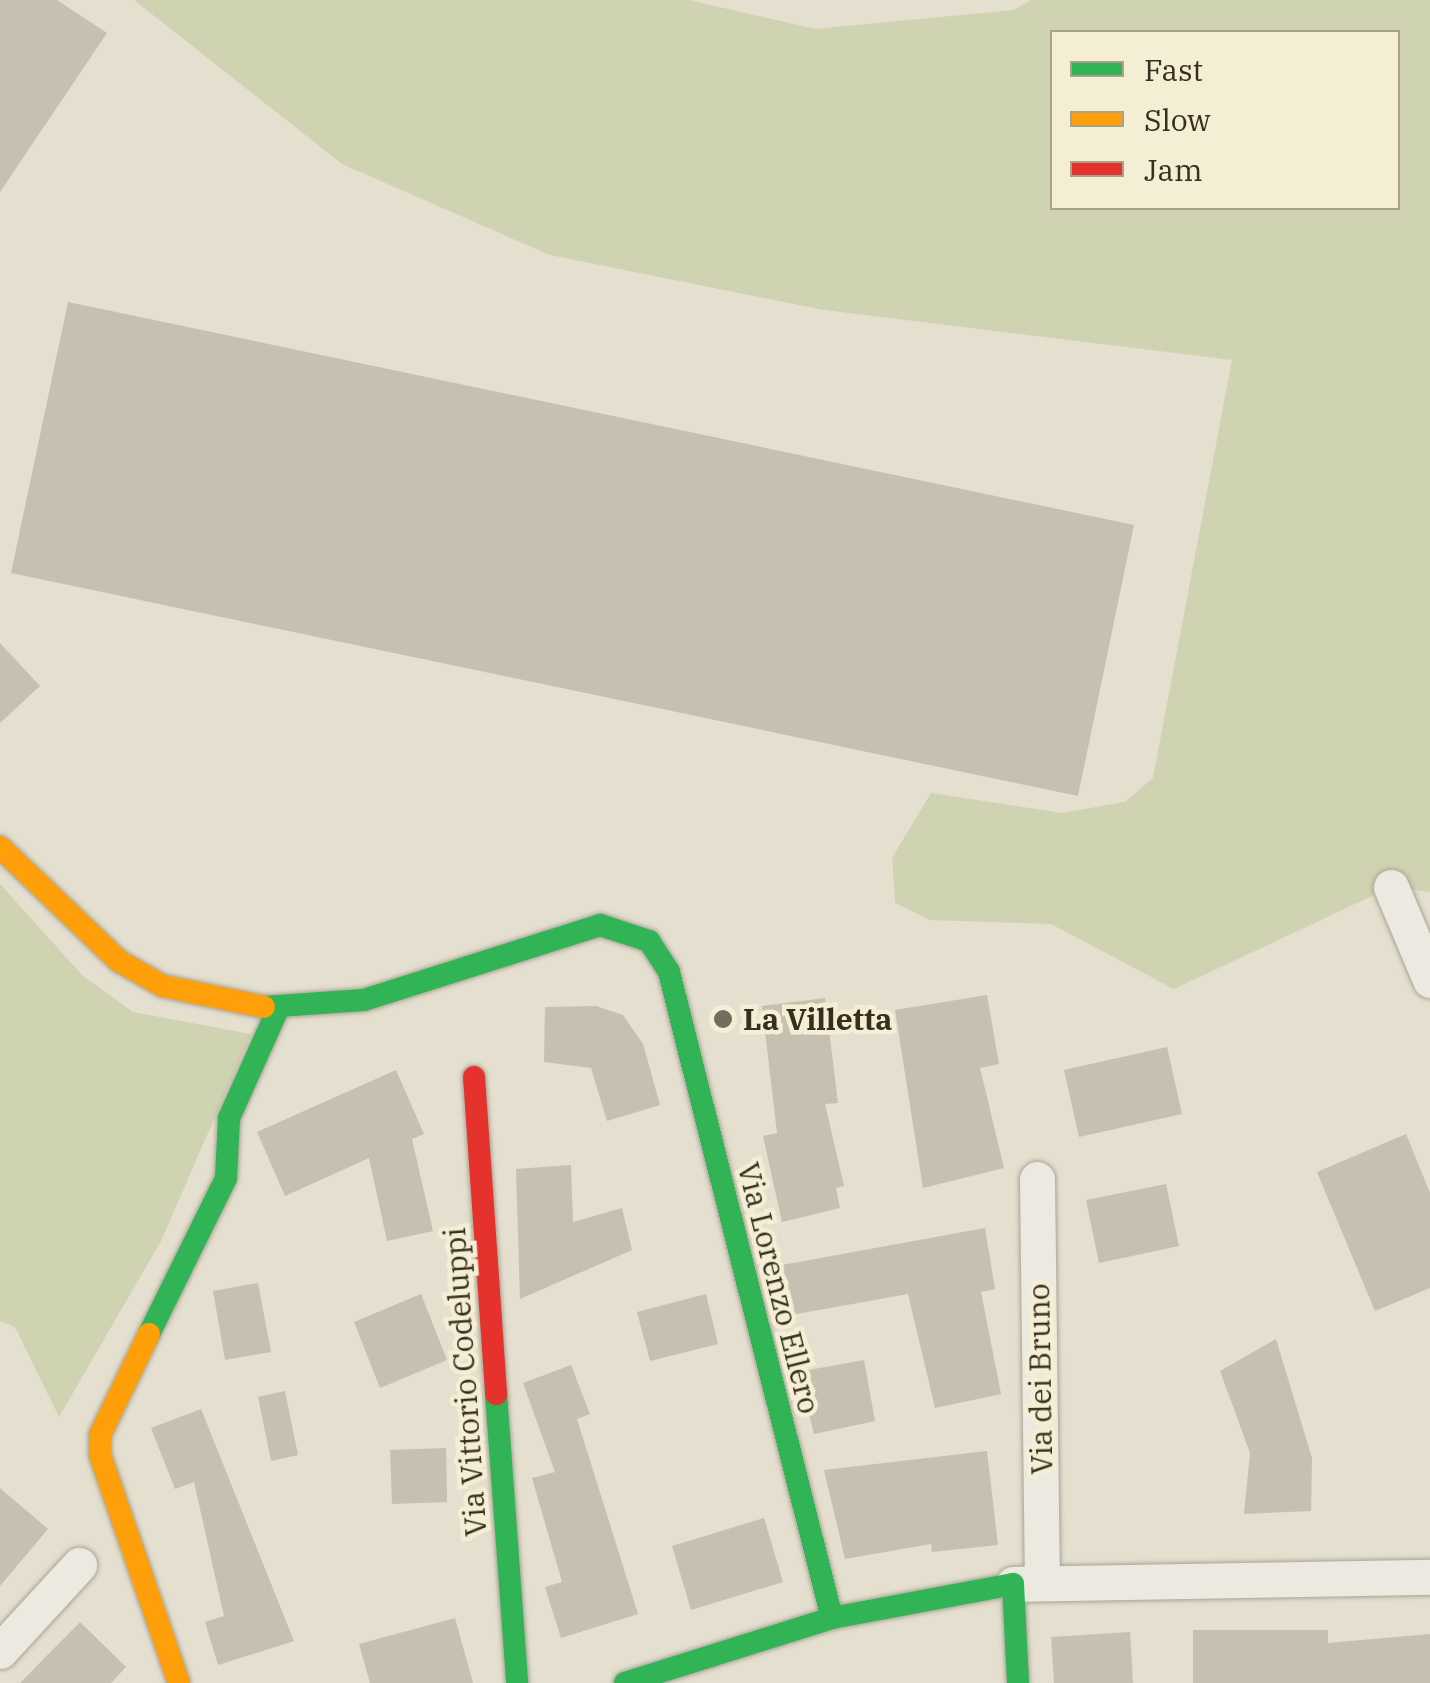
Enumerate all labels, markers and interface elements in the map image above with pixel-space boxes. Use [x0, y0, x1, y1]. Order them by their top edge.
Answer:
legend [1050, 30, 1400, 210]
text: Fast [1144, 50, 1203, 89]
text: Slow [1144, 100, 1211, 139]
text: Jam [1144, 150, 1203, 189]
place label: La Villetta [743, 1001, 892, 1037]
marker: La Villetta [712, 1008, 734, 1030]
street label: Via Lorenzo Ellero [730, 1159, 828, 1417]
street label: Via Vittorio Codeluppi [436, 1226, 494, 1538]
street label: Via dei Bruno [1020, 1283, 1060, 1475]

